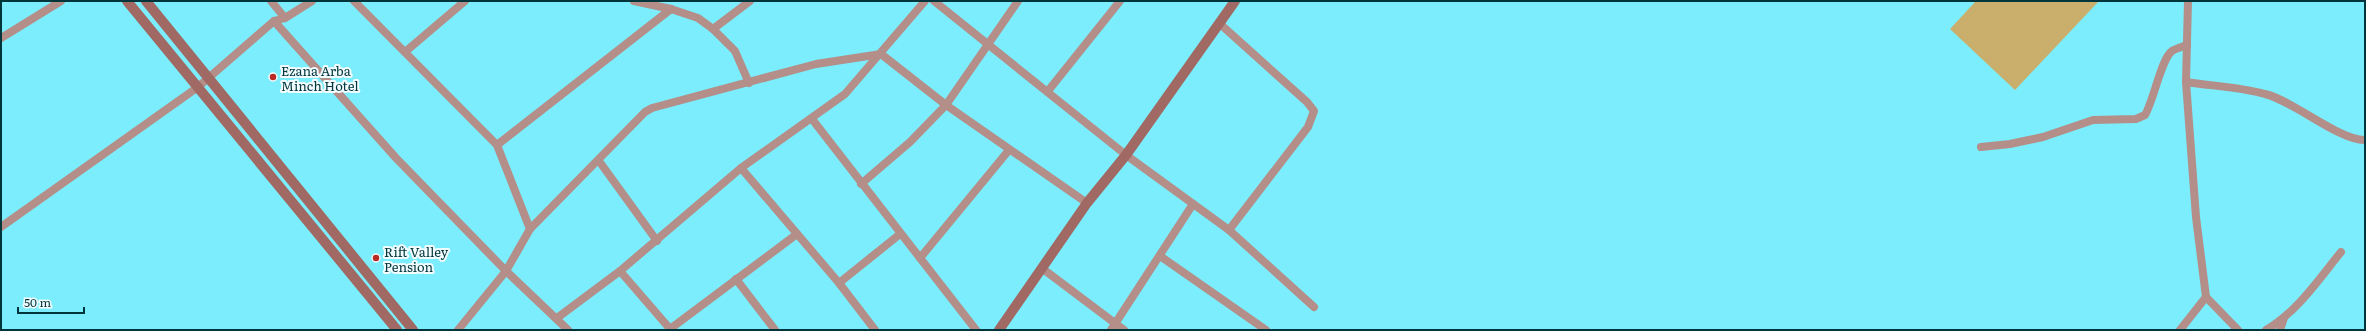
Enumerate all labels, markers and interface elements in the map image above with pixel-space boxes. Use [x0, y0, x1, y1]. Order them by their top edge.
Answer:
place label: Ezana Arba Minch Hotel [281, 61, 359, 95]
marker: Ezana Arba Minch Hotel [268, 72, 278, 82]
place label: Rift Valley Pension [384, 242, 449, 276]
marker: Rift Valley Pension [371, 253, 381, 263]
scale bar [18, 289, 84, 315]
text: 50 m [24, 293, 51, 311]

